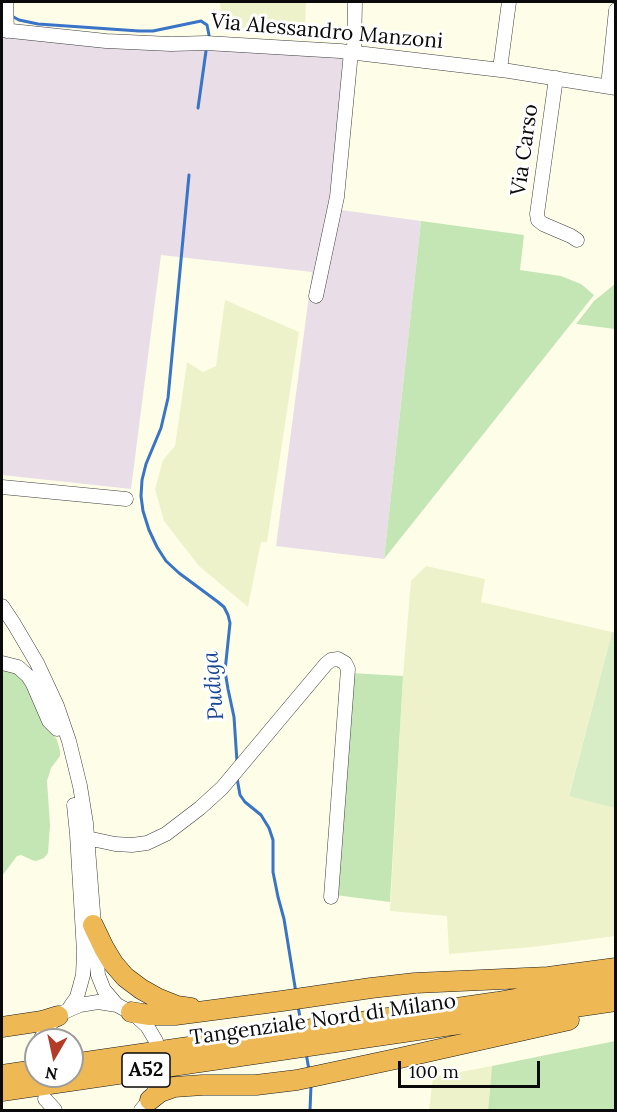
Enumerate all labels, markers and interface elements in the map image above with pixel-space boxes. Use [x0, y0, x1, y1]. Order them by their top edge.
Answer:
street label: Via Alessandro Manzoni [210, 9, 444, 55]
street label: Via Carso [506, 103, 544, 197]
water label: Pudiga [198, 650, 230, 722]
street label: Tangenziale Nord di Milano [189, 989, 457, 1051]
north arrow [24, 1028, 84, 1088]
scale bar [401, 1049, 544, 1087]
road number: A52 [122, 1053, 170, 1087]
text: 100 m [409, 1060, 459, 1083]
text: N [44, 1063, 59, 1085]

